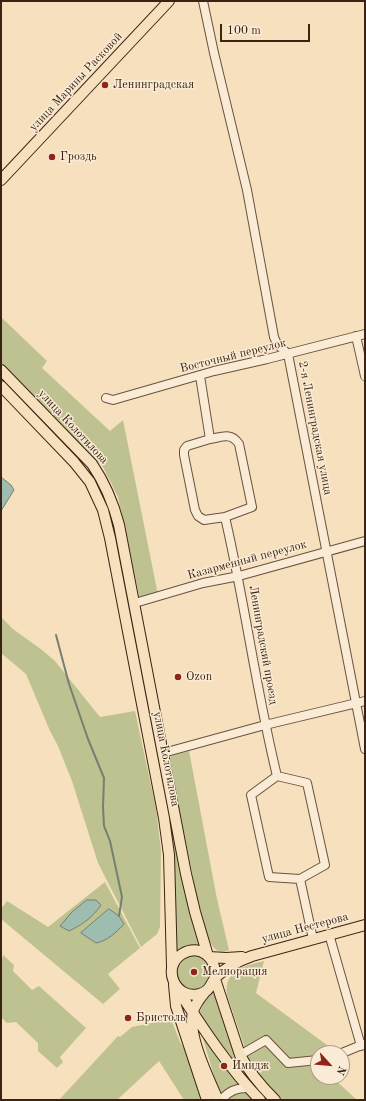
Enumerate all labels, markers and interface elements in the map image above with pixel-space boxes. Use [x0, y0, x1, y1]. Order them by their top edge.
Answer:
scale bar [222, 16, 312, 42]
text: 100 m [227, 25, 261, 37]
street label: улица Марины Расковой [26, 30, 126, 134]
place label: Ленинградская [113, 78, 194, 92]
marker: Ленинградская [100, 80, 110, 90]
place label: Гроздь [60, 150, 97, 164]
marker: Гроздь [47, 152, 57, 162]
street label: Восточный переулок [178, 336, 288, 376]
street label: 2-я Ленинградская улица [295, 360, 335, 496]
street label: улица Колотилова [35, 387, 111, 467]
street label: Казарменный переулок [186, 537, 308, 583]
street label: Ленинградский проезд [245, 584, 281, 706]
place label: Ozon [186, 670, 212, 684]
marker: Ozon [173, 672, 183, 682]
street label: улица Колотилова [150, 710, 182, 808]
street label: улица Нестерова [260, 909, 350, 947]
place label: Мелиорация [202, 965, 267, 979]
marker: Мелиорация [189, 967, 199, 977]
place label: Бристоль [136, 1011, 186, 1025]
marker: Бристоль [123, 1013, 133, 1023]
north arrow [310, 1045, 350, 1085]
place label: Имидж [232, 1059, 269, 1073]
marker: Имидж [219, 1061, 229, 1071]
text: N [333, 1064, 347, 1076]

